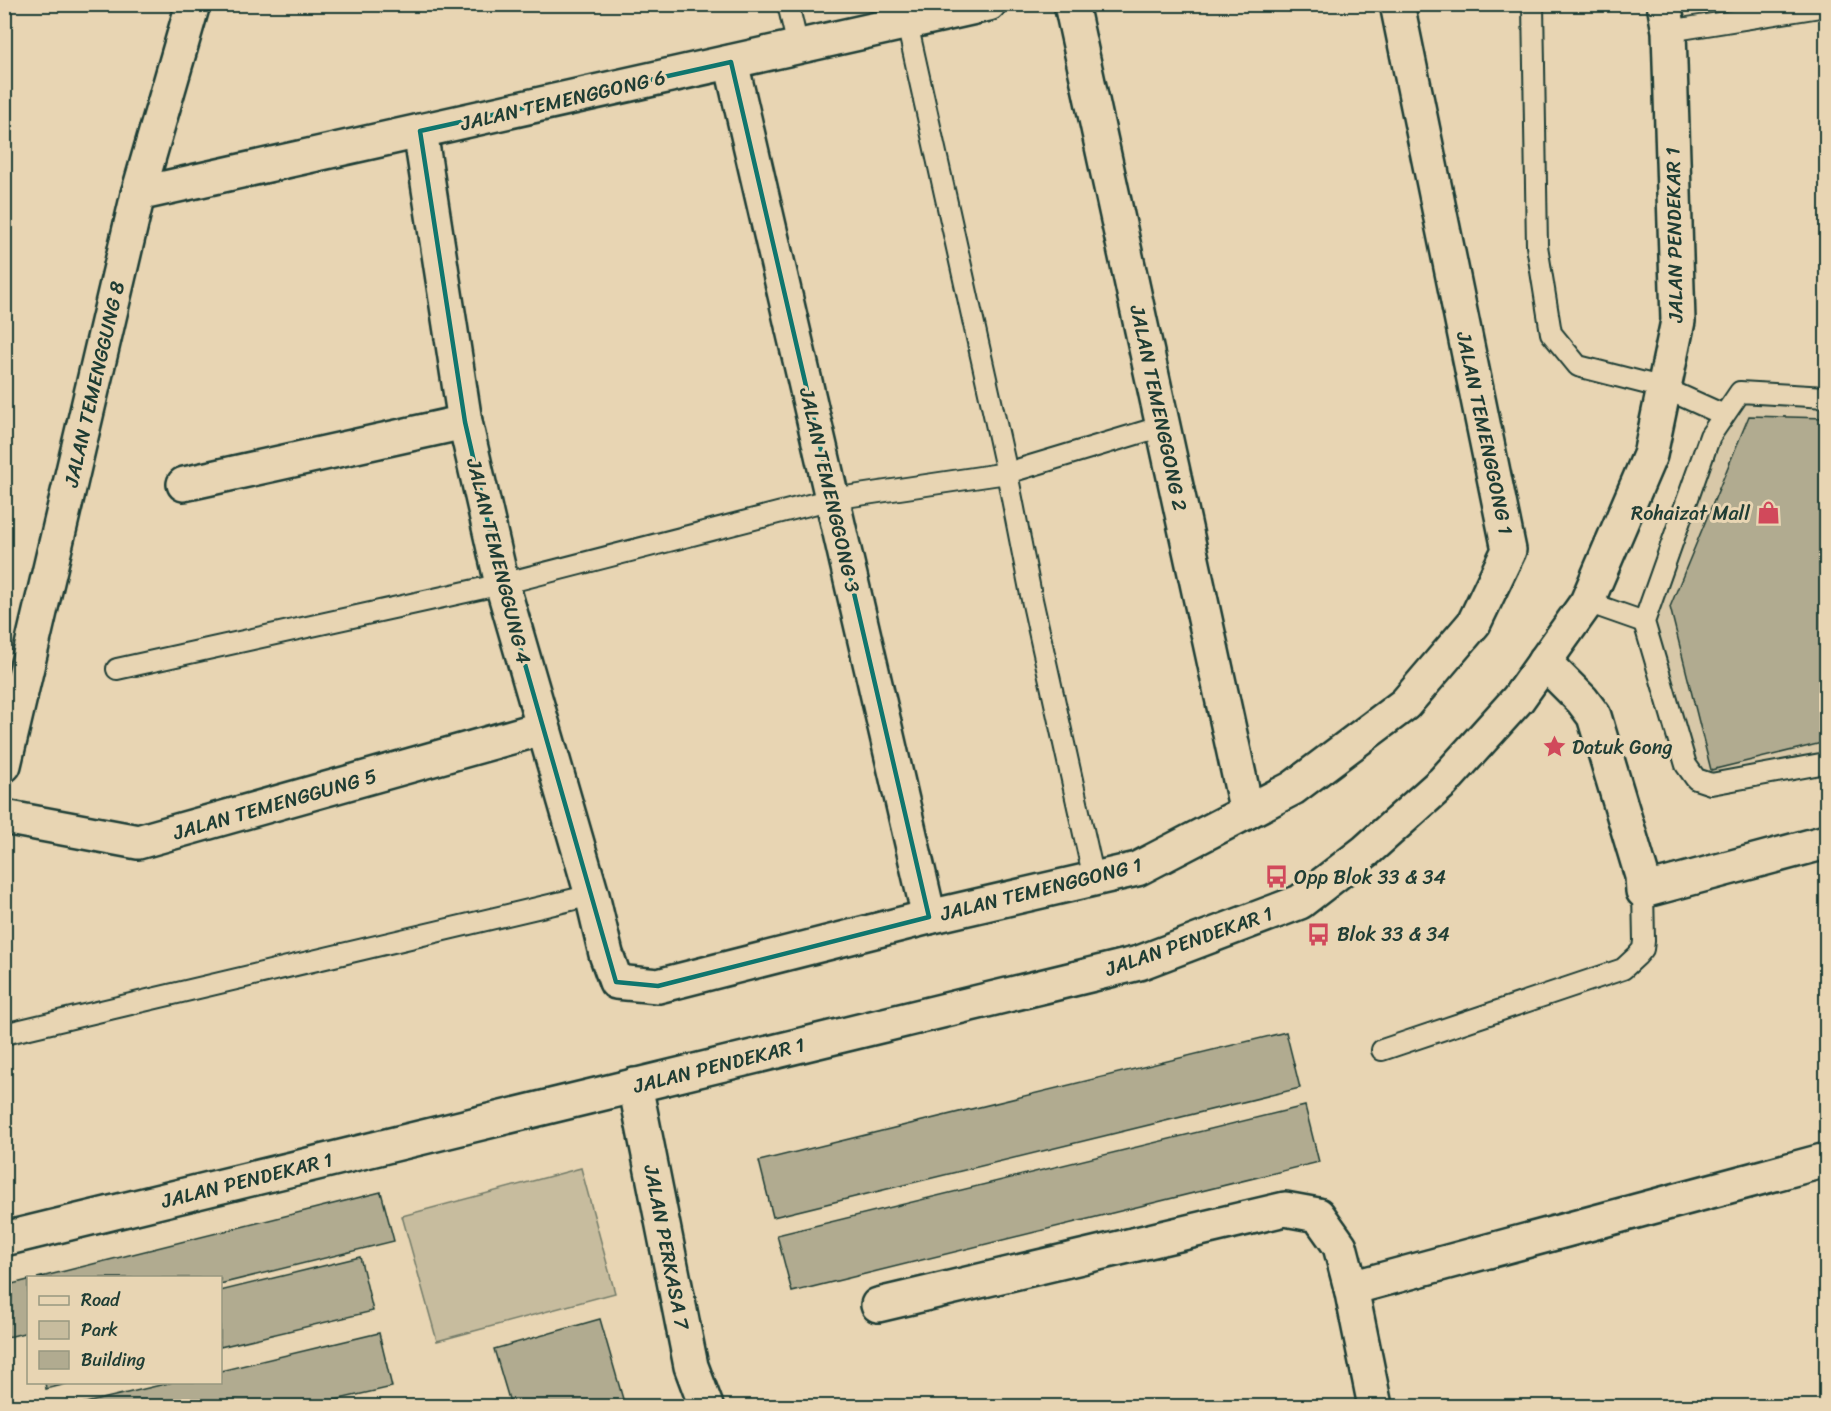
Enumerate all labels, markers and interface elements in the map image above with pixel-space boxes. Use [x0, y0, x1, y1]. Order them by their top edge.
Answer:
street label: JALAN TEMENGGONG 6 [456, 60, 669, 141]
street label: JALAN PENDEKAR 1 [1655, 147, 1694, 324]
street label: JALAN TEMENGGUNG 8 [54, 278, 135, 491]
street label: JALAN TEMENGGONG 2 [1119, 301, 1198, 515]
street label: JALAN TEMENGGONG 1 [1446, 327, 1523, 538]
street label: JALAN TEMENGGONG 3 [789, 383, 870, 596]
street label: JALAN TEMENGGUNG 4 [456, 454, 541, 668]
place label: Rohaizat Mall [1631, 496, 1751, 531]
shop icon: Rohaizat Mall [1755, 500, 1781, 526]
place label: Datuk Gong [1572, 730, 1673, 765]
place icon: Datuk Gong [1541, 734, 1567, 760]
street label: JALAN TEMENGGUNG 5 [168, 759, 381, 851]
street label: JALAN TEMENGGONG 1 [936, 848, 1146, 932]
place label: Opp Blok 33 & 34 [1294, 860, 1446, 895]
bus stop icon: Opp Blok 33 & 34 [1263, 864, 1289, 890]
street label: JALAN PENDEKAR 1 [1100, 896, 1278, 987]
place label: Blok 33 & 34 [1337, 917, 1450, 952]
bus stop icon: Blok 33 & 34 [1306, 921, 1332, 947]
street label: JALAN PENDEKAR 1 [629, 1027, 808, 1104]
street label: JALAN PENDEKAR 1 [157, 1142, 336, 1219]
street label: JALAN PERKASA 7 [633, 1161, 700, 1334]
legend [27, 1276, 222, 1384]
text: Road [81, 1284, 121, 1316]
text: Park [81, 1314, 118, 1346]
text: Building [81, 1344, 145, 1376]

